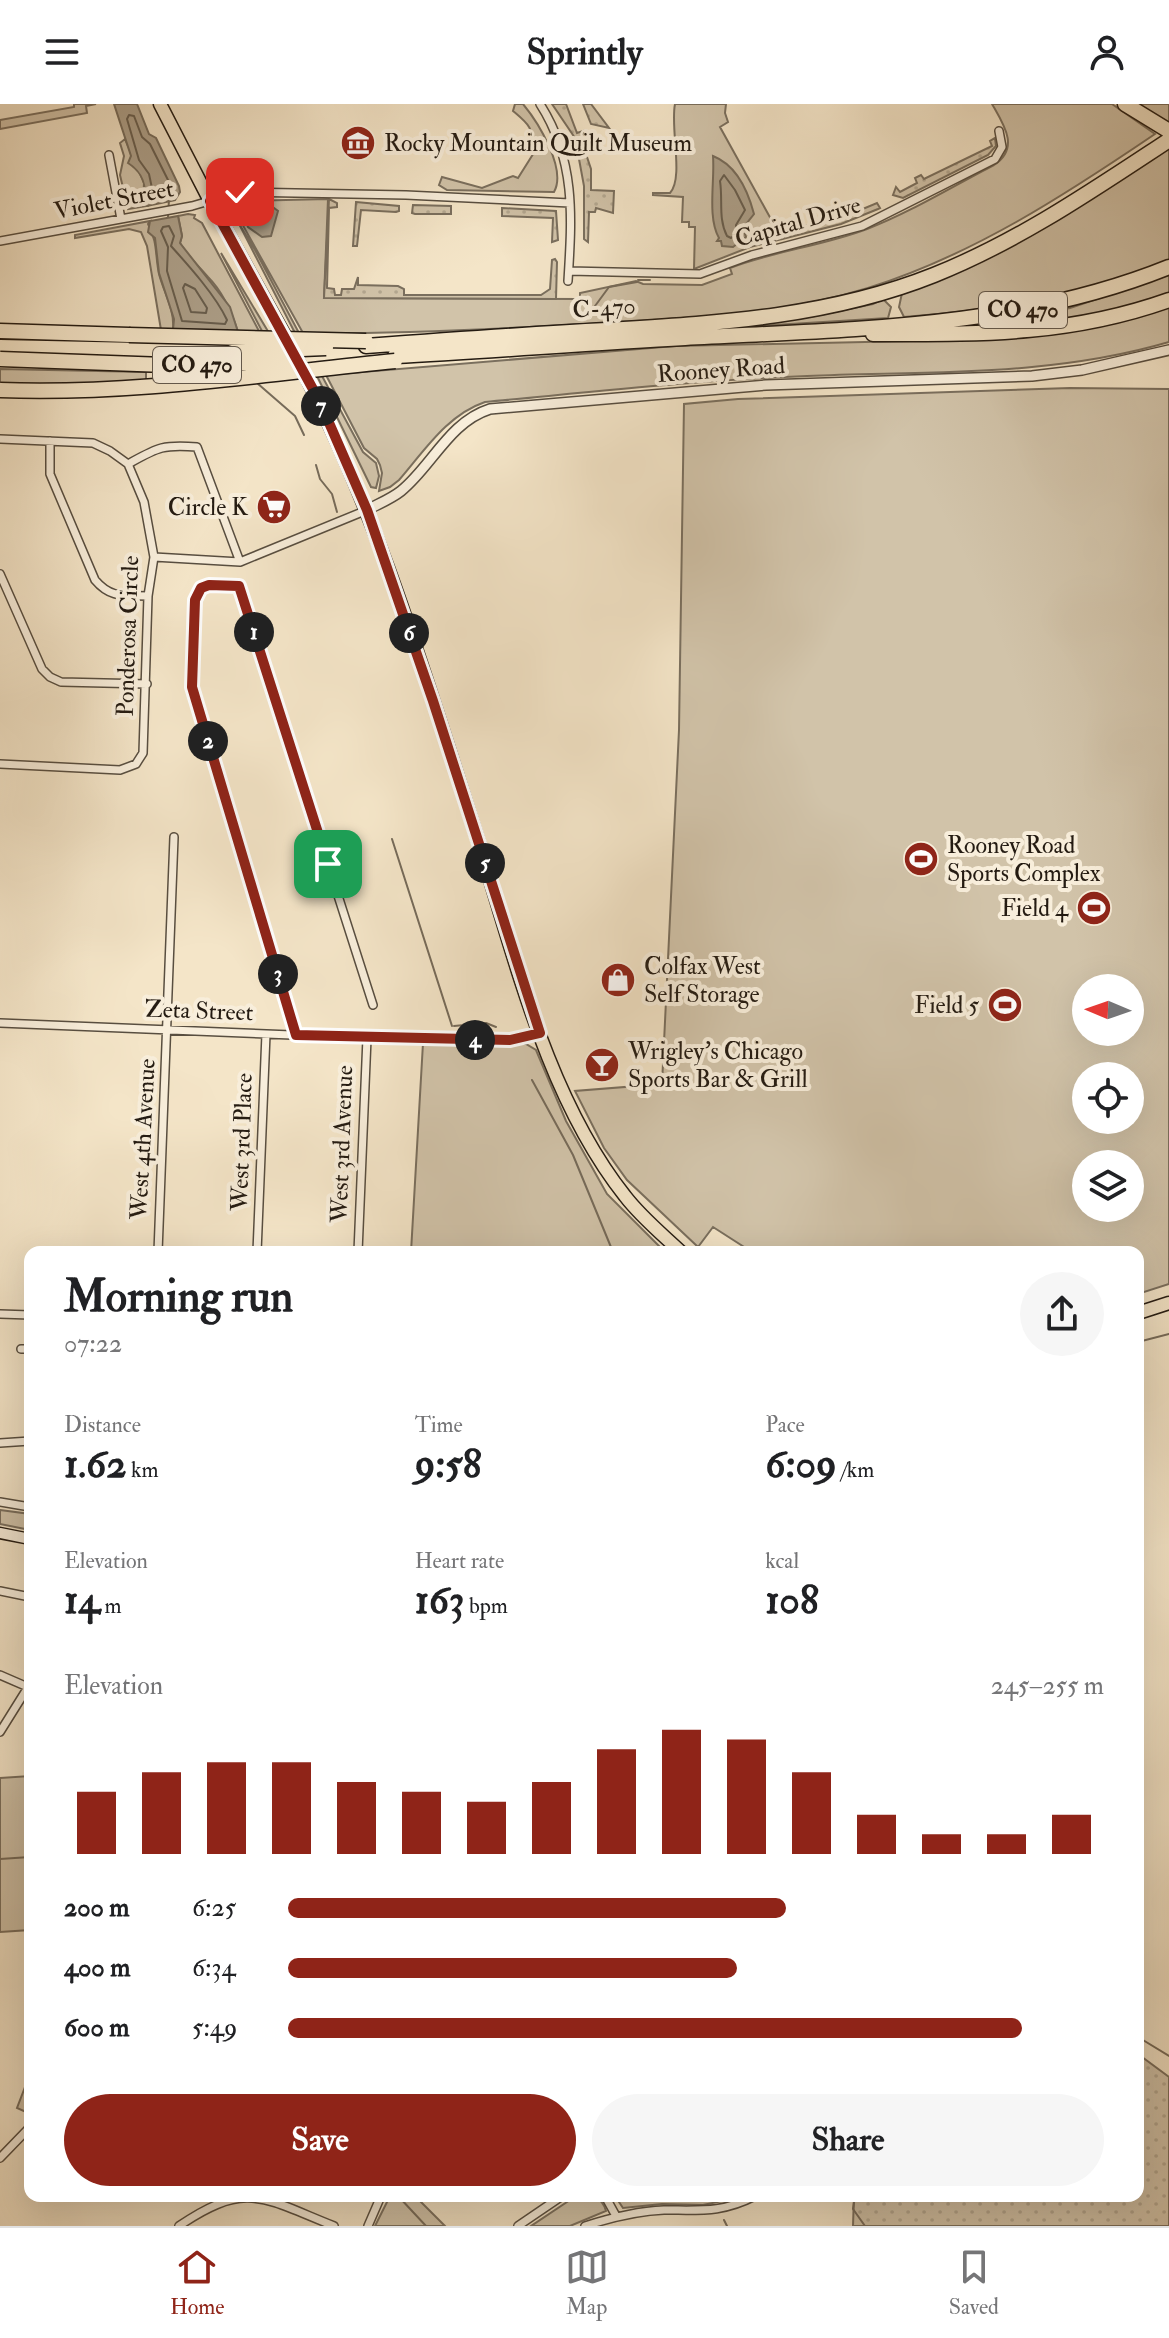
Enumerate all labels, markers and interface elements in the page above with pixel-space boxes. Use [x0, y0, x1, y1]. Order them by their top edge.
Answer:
icon: menu [40, 30, 84, 74]
text: Sprintly [526, 30, 643, 75]
icon: person [1085, 30, 1129, 74]
museum icon: Rocky Mountain Quilt Museum [339, 124, 377, 162]
place label: Rocky Mountain Quilt Museum [384, 128, 693, 159]
pin [206, 158, 274, 226]
icon: check [218, 170, 262, 214]
street label: Violet Street [51, 173, 177, 227]
street label: Capital Drive [732, 189, 864, 255]
street label: C-470 [571, 290, 637, 326]
road number: CO 470 [979, 292, 1067, 328]
road number: CO 470 [153, 347, 241, 383]
street label: Rooney Road [656, 350, 786, 390]
pin: 7 [301, 386, 341, 426]
text: 7 [316, 392, 326, 420]
supermarket icon: Circle K [255, 488, 293, 526]
place label: Circle K [168, 492, 248, 523]
street label: Ponderosa Circle [110, 555, 146, 717]
pin: 1 [234, 612, 274, 652]
pin: 6 [389, 613, 429, 653]
text: 1 [250, 618, 258, 646]
text: 6 [403, 619, 415, 647]
pin: 2 [188, 721, 228, 761]
text: 2 [202, 727, 214, 755]
pin [294, 830, 362, 898]
place label: Rooney Road Sports Complex [947, 830, 1101, 889]
sports icon: Rooney Road Sports Complex [902, 840, 940, 878]
icon: arrive [306, 842, 350, 886]
pin: 5 [465, 843, 505, 883]
text: 5 [480, 849, 490, 877]
sports icon: Field 4 [1075, 889, 1113, 927]
place label: Field 4 [1001, 893, 1069, 924]
place label: Colfax West Self Storage [644, 951, 761, 1010]
pin: 3 [258, 954, 298, 994]
text: 3 [274, 960, 282, 988]
shop icon: Colfax West Self Storage [599, 961, 637, 999]
north arrow [1072, 974, 1144, 1046]
map controls [1072, 974, 1144, 1222]
sports icon: Field 5 [986, 986, 1024, 1024]
place label: Field 5 [914, 990, 979, 1021]
street label: Zeta Street [144, 994, 254, 1028]
pin: 4 [455, 1020, 495, 1060]
text: 4 [469, 1026, 481, 1054]
place label: Wrigley's Chicago Sports Bar & Grill [627, 1036, 808, 1095]
bar icon: Wrigley's Chicago Sports Bar & Grill [583, 1046, 621, 1084]
street label: West 4th Avenue [123, 1058, 163, 1221]
button: locate [1072, 1062, 1144, 1134]
street label: West 3rd Avenue [324, 1065, 360, 1224]
street label: West 3rd Place [224, 1073, 260, 1212]
button: layers [1072, 1150, 1144, 1222]
text: Morning run [64, 1270, 293, 1325]
button: share [1020, 1272, 1104, 1356]
text: 07:22 [64, 1328, 122, 1360]
text: Distance [64, 1411, 141, 1439]
text: Time [415, 1411, 463, 1439]
text: Pace [765, 1411, 805, 1439]
text: 1.62 [64, 1439, 126, 1490]
text: 9:58 [415, 1439, 481, 1490]
text: 6:09 [765, 1439, 836, 1490]
text: km [126, 1456, 159, 1484]
text: /km [836, 1456, 874, 1484]
text: Elevation [64, 1547, 148, 1575]
text: Heart rate [415, 1547, 504, 1575]
text: kcal [765, 1547, 799, 1575]
text: 14 [64, 1575, 100, 1626]
text: 163 [415, 1575, 464, 1626]
text: 108 [765, 1575, 819, 1626]
text: m [100, 1592, 122, 1620]
text: bpm [464, 1592, 508, 1620]
text: Elevation [64, 1670, 163, 1702]
text: 245–255 m [991, 1670, 1104, 1702]
text: 200 m [64, 1892, 129, 1924]
text: 6:25 [192, 1892, 236, 1924]
text: 400 m [64, 1952, 130, 1984]
text: 6:34 [192, 1952, 235, 1984]
text: 600 m [64, 2012, 129, 2044]
text: 5:49 [192, 2012, 237, 2044]
button: Save [64, 2094, 576, 2186]
button: Share [592, 2094, 1104, 2186]
tab: Home [170, 2245, 225, 2321]
tab: Map [565, 2245, 609, 2321]
tab: Saved [949, 2245, 999, 2321]

